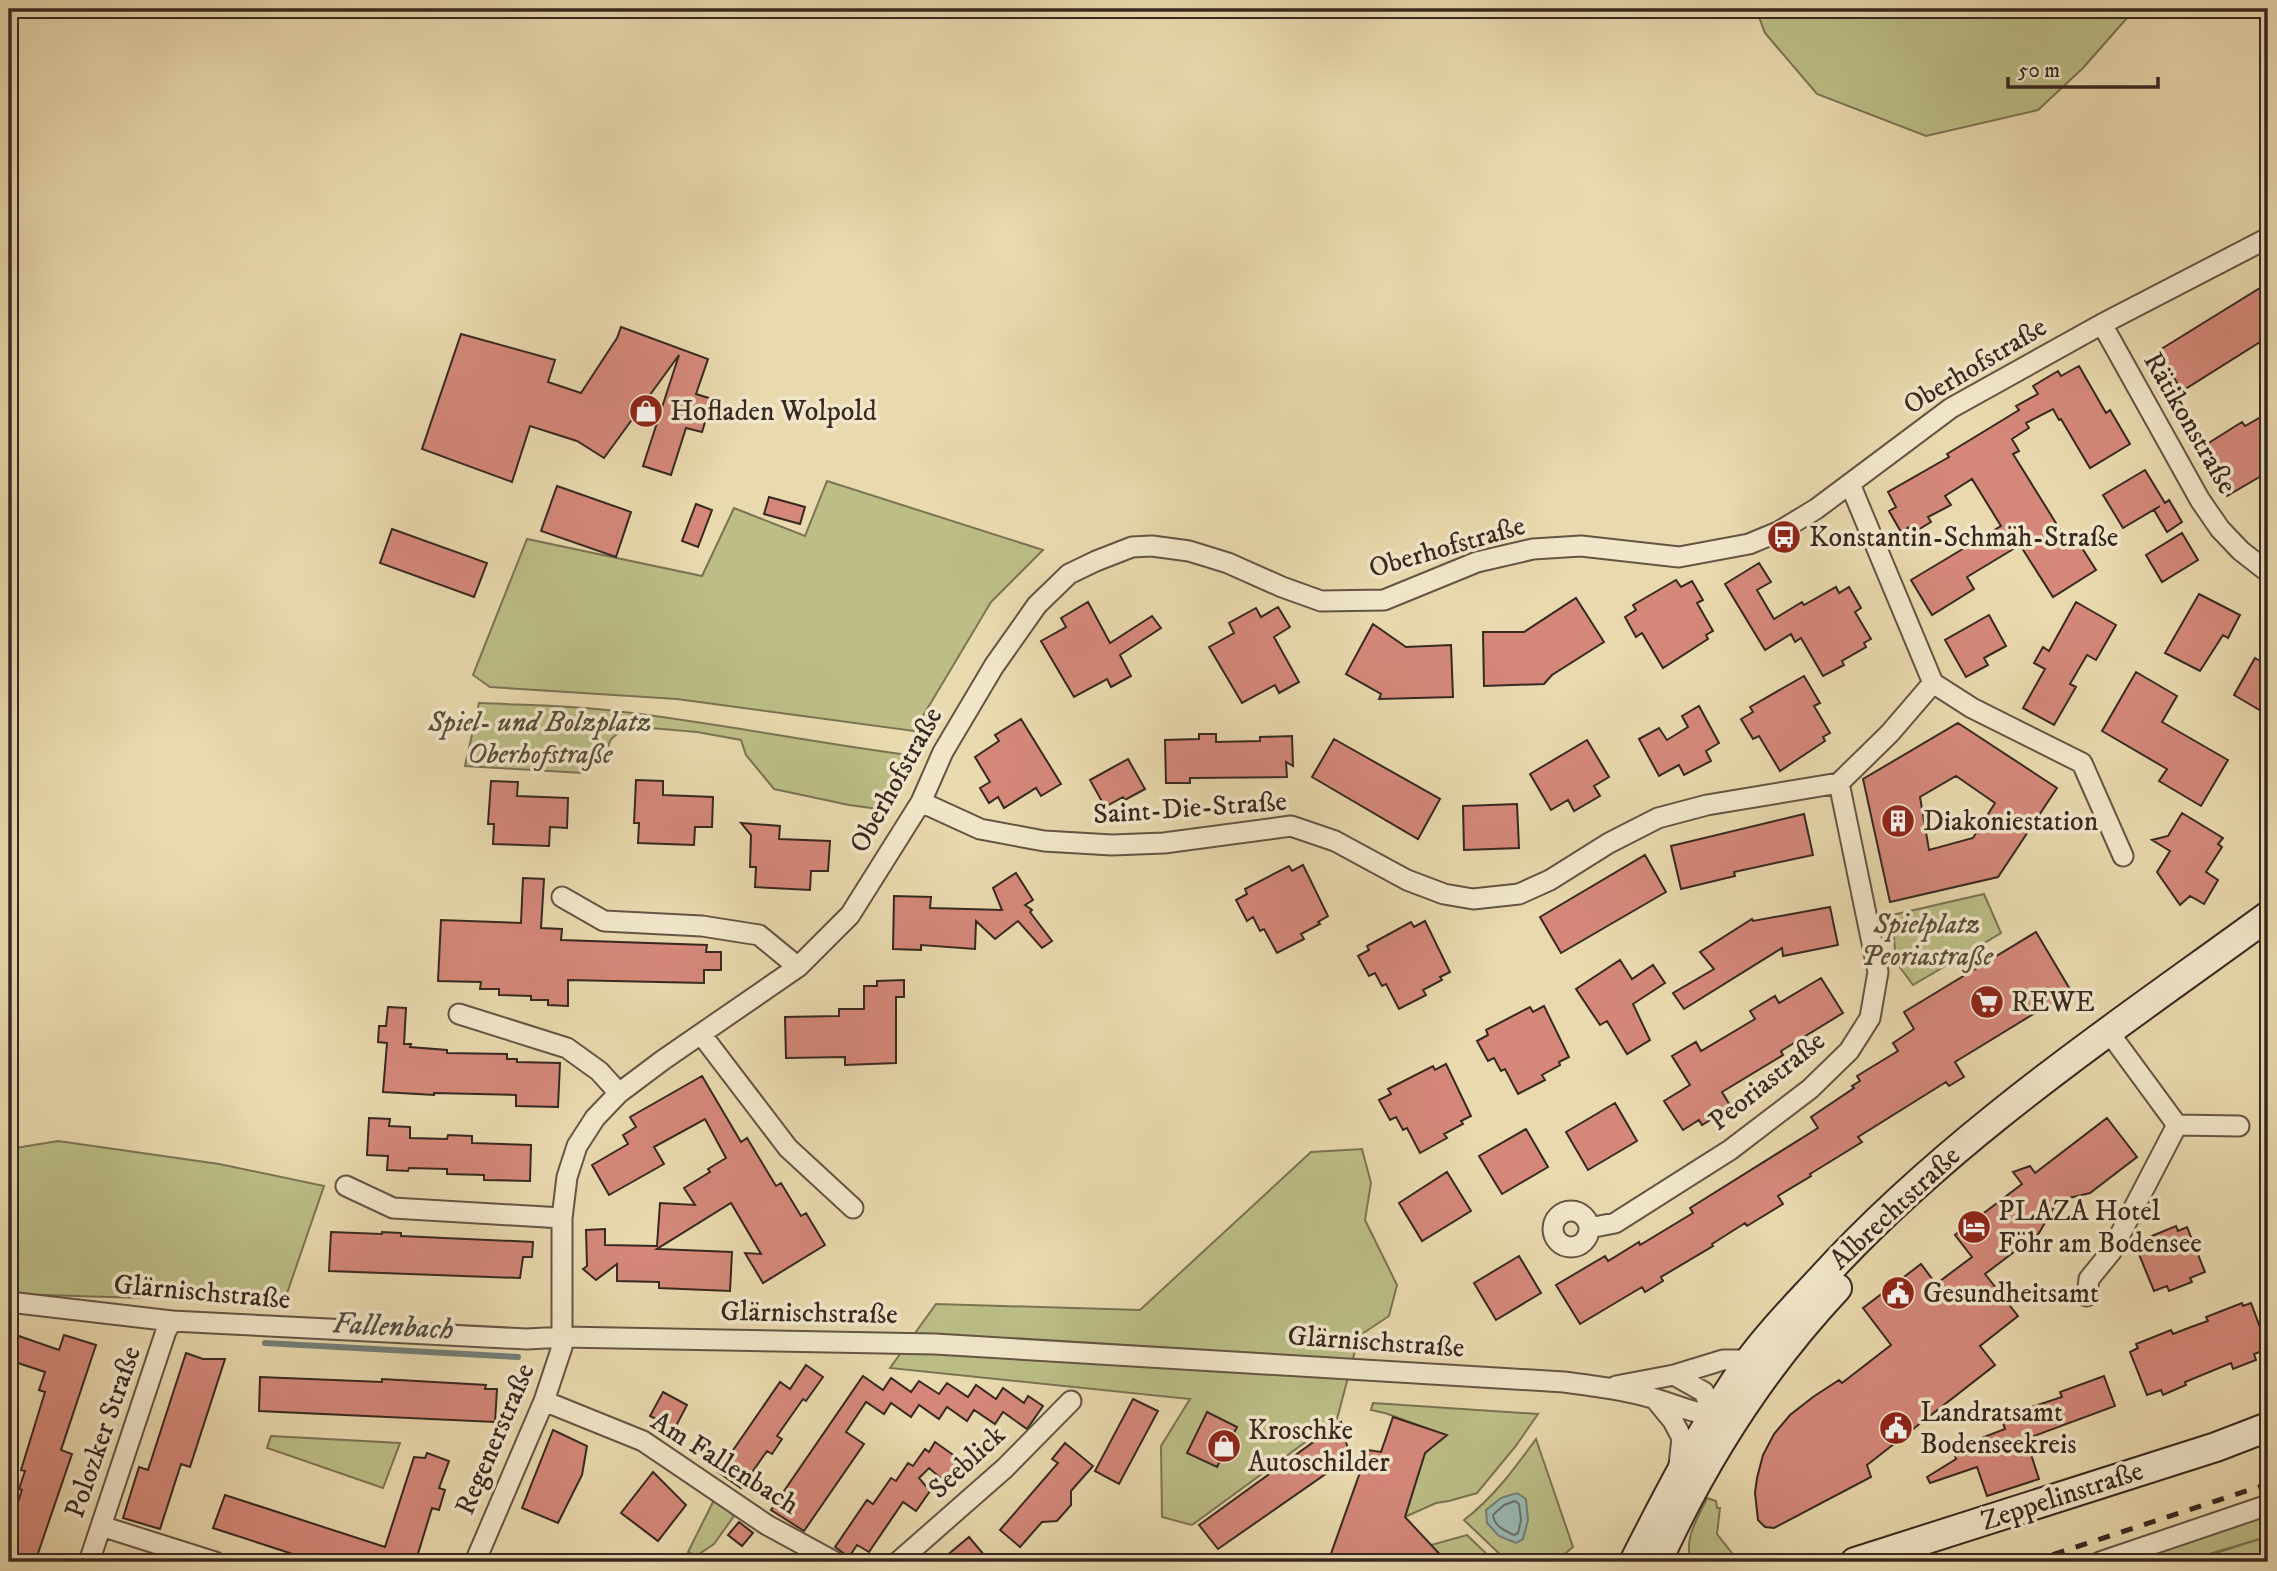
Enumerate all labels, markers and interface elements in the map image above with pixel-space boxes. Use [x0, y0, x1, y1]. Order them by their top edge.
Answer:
scale bar [2008, 46, 2158, 90]
text: 50 m [2018, 58, 2060, 84]
street label: Oberhofstraße [1897, 310, 2053, 422]
street label: Rätikonstraße [2135, 346, 2245, 500]
shop icon: Hofladen Wolpold [627, 392, 665, 430]
place label: Hofladen Wolpold [670, 394, 877, 429]
street label: Oberhofstraße [1365, 508, 1529, 586]
bus stop icon: Konstantin-Schmäh-Straße [1765, 518, 1803, 556]
place label: Konstantin-Schmäh-Straße [1809, 520, 2118, 555]
street label: Oberhofstraße [842, 701, 950, 859]
park label: Spiel- und Bolzplatz Oberhofstraße [427, 705, 652, 772]
street label: Saint-Die-Straße [1092, 784, 1288, 832]
building icon: Diakoniestation [1879, 802, 1917, 840]
place label: Diakoniestation [1923, 804, 2099, 839]
park label: Spielplatz Peoriastraße [1861, 907, 1994, 974]
supermarket icon: REWE [1968, 983, 2006, 1021]
place label: REWE [2011, 985, 2095, 1020]
street label: Peoriastraße [1702, 1023, 1832, 1139]
street label: Albrechtstraße [1822, 1139, 1968, 1277]
place label: PLAZA Hotel Föhr am Bodensee [1998, 1194, 2202, 1261]
hotel icon: PLAZA Hotel Föhr am Bodensee [1955, 1208, 1993, 1246]
street label: Glärnischstraße [112, 1267, 292, 1317]
public building icon: Gesundheitsamt [1879, 1274, 1917, 1312]
place label: Gesundheitsamt [1923, 1276, 2099, 1311]
street label: Glärnischstraße [720, 1294, 898, 1332]
water label: Fallenbach [331, 1305, 455, 1349]
street label: Glärnischstraße [1286, 1318, 1466, 1366]
street label: Polozker Straße [57, 1341, 149, 1523]
street label: Regenerstraße [447, 1358, 543, 1520]
place label: Landratsamt Bodenseekreis [1920, 1395, 2077, 1462]
street label: Am Fallenbach [645, 1404, 806, 1522]
public building icon: Landratsamt Bodenseekreis [1877, 1409, 1915, 1447]
place label: Kroschke Autoschilder [1248, 1413, 1390, 1480]
street label: Seeblick [921, 1418, 1013, 1506]
shop icon: Kroschke Autoschilder [1205, 1427, 1243, 1465]
street label: Zeppelinstraße [1976, 1453, 2148, 1539]

